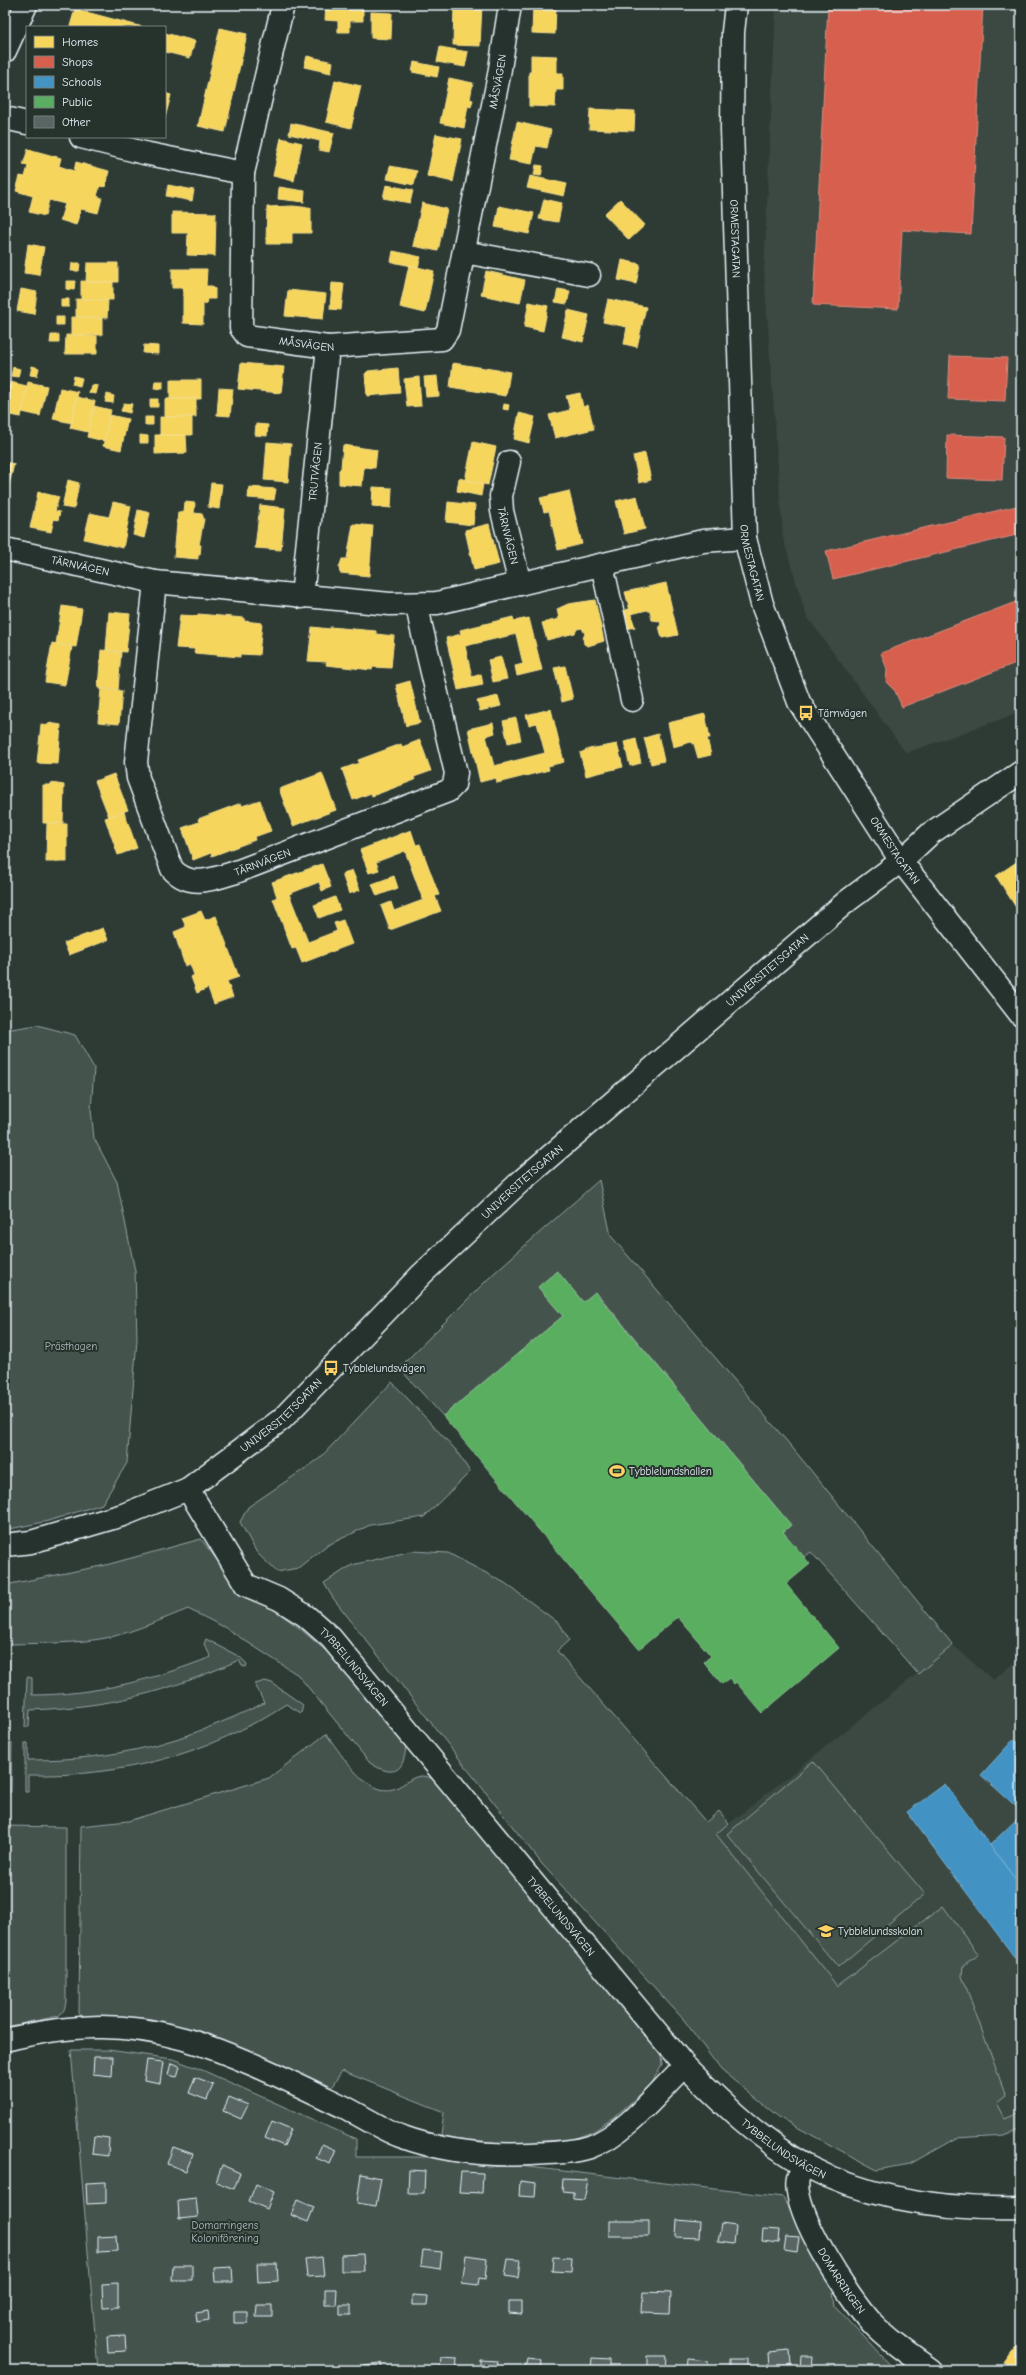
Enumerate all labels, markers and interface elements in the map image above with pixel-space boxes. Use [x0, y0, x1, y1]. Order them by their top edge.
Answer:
legend [26, 26, 166, 138]
text: Homes [62, 35, 98, 49]
street label: MÅSVÄGEN [486, 53, 509, 110]
text: Shops [62, 55, 93, 69]
text: Schools [62, 75, 101, 89]
text: Public [62, 95, 93, 109]
text: Other [62, 115, 91, 129]
street label: ORMESTAGATAN [728, 199, 743, 278]
street label: MÅSVÄGEN [278, 333, 335, 354]
street label: TRUTVÄGEN [305, 441, 325, 502]
street label: TÄRNVÄGEN [495, 506, 521, 566]
street label: ORMESTAGATAN [738, 524, 767, 603]
street label: TÄRNVÄGEN [50, 553, 111, 578]
bus stop icon: Tärnvägen [797, 704, 815, 722]
place label: Tärnvägen [818, 707, 867, 720]
street label: ORMESTAGATAN [868, 814, 923, 886]
street label: TÄRNVÄGEN [232, 845, 292, 879]
street label: UNIVERSITETSGATAN [723, 931, 811, 1009]
street label: UNIVERSITETSGATAN [479, 1142, 565, 1221]
park label: Prästhagen [45, 1340, 97, 1353]
bus stop icon: Tybblelundsvägen [322, 1359, 340, 1377]
place label: Tybblelundsvägen [343, 1362, 425, 1375]
street label: UNIVERSITETSGATAN [237, 1376, 324, 1454]
sports icon: Tybblelundshallen [608, 1462, 626, 1480]
place label: Tybblelundshallen [629, 1465, 712, 1478]
street label: TYBBELUNDSVÄGEN [317, 1625, 391, 1709]
street label: TYBBELUNDSVÄGEN [524, 1874, 598, 1958]
school or university icon: Tybblelundsskolan [817, 1922, 835, 1940]
place label: Tybblelundsskolan [838, 1925, 923, 1938]
street label: TYBBELUNDSVÄGEN [739, 2116, 828, 2181]
park label: Domarringens Koloniförening [191, 2219, 259, 2245]
street label: DOMARRINGEN [815, 2245, 868, 2316]

